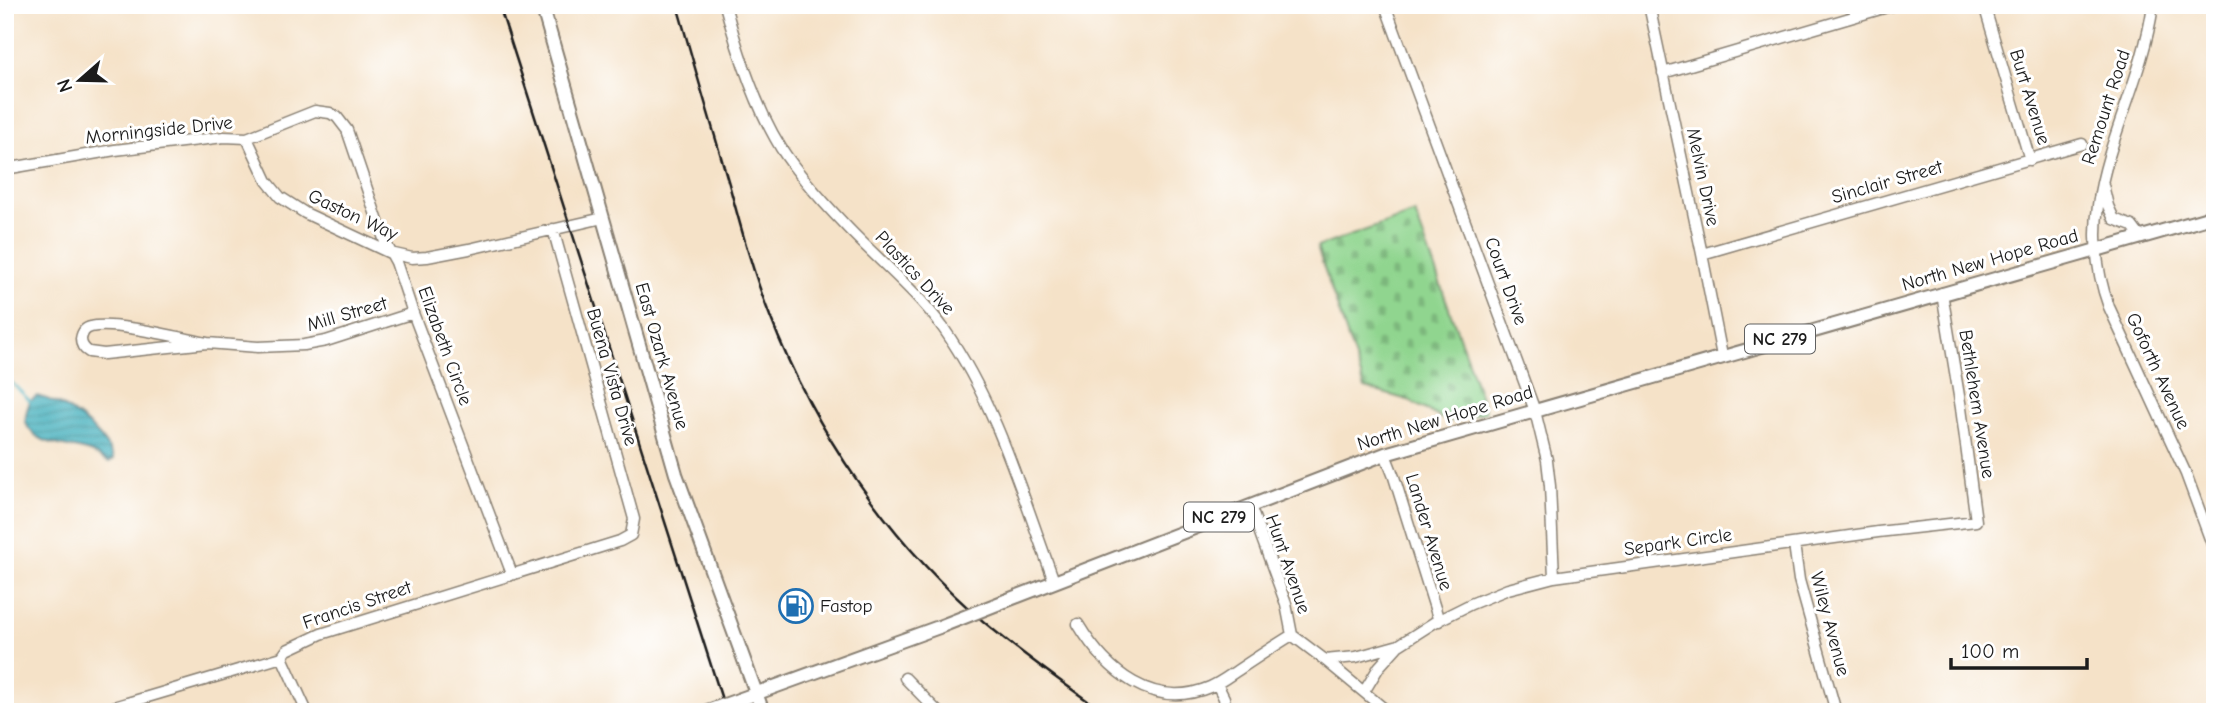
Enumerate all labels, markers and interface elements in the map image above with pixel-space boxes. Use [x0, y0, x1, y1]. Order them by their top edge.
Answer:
north arrow [46, 46, 116, 116]
street label: Burt Avenue [2005, 47, 2055, 147]
street label: Remount Road [2077, 47, 2135, 167]
text: N [53, 76, 77, 95]
street label: Morningside Drive [84, 111, 234, 149]
street label: Melvin Drive [1682, 126, 1724, 228]
street label: Sinclair Street [1829, 156, 1945, 208]
street label: Gaston Way [305, 185, 402, 246]
street label: North New Hope Road [1899, 224, 2081, 296]
street label: Plastics Drive [871, 227, 959, 319]
street label: Court Drive [1480, 234, 1532, 328]
street label: East Ozark Avenue [631, 280, 693, 432]
street label: Elizabeth Circle [413, 284, 477, 408]
street label: Mill Street [304, 292, 390, 336]
street label: Buena Vista Drive [582, 306, 642, 448]
street label: Goforth Avenue [2121, 309, 2195, 433]
road number: NC 279 [1745, 324, 1815, 354]
street label: Bethlehem Avenue [1954, 328, 2000, 480]
street label: North New Hope Road [1354, 381, 1536, 455]
street label: Lander Avenue [1401, 471, 1457, 593]
road number: NC 279 [1184, 503, 1254, 532]
street label: Hunt Avenue [1261, 511, 1315, 617]
street label: Separk Circle [1623, 524, 1733, 560]
street label: Wiley Avenue [1806, 569, 1854, 679]
street label: Francis Street [300, 576, 415, 634]
fuel station icon: Fastop [777, 587, 815, 625]
place label: Fastop [820, 595, 873, 617]
scale bar [1951, 626, 2087, 670]
text: 100 m [1961, 639, 2019, 663]

